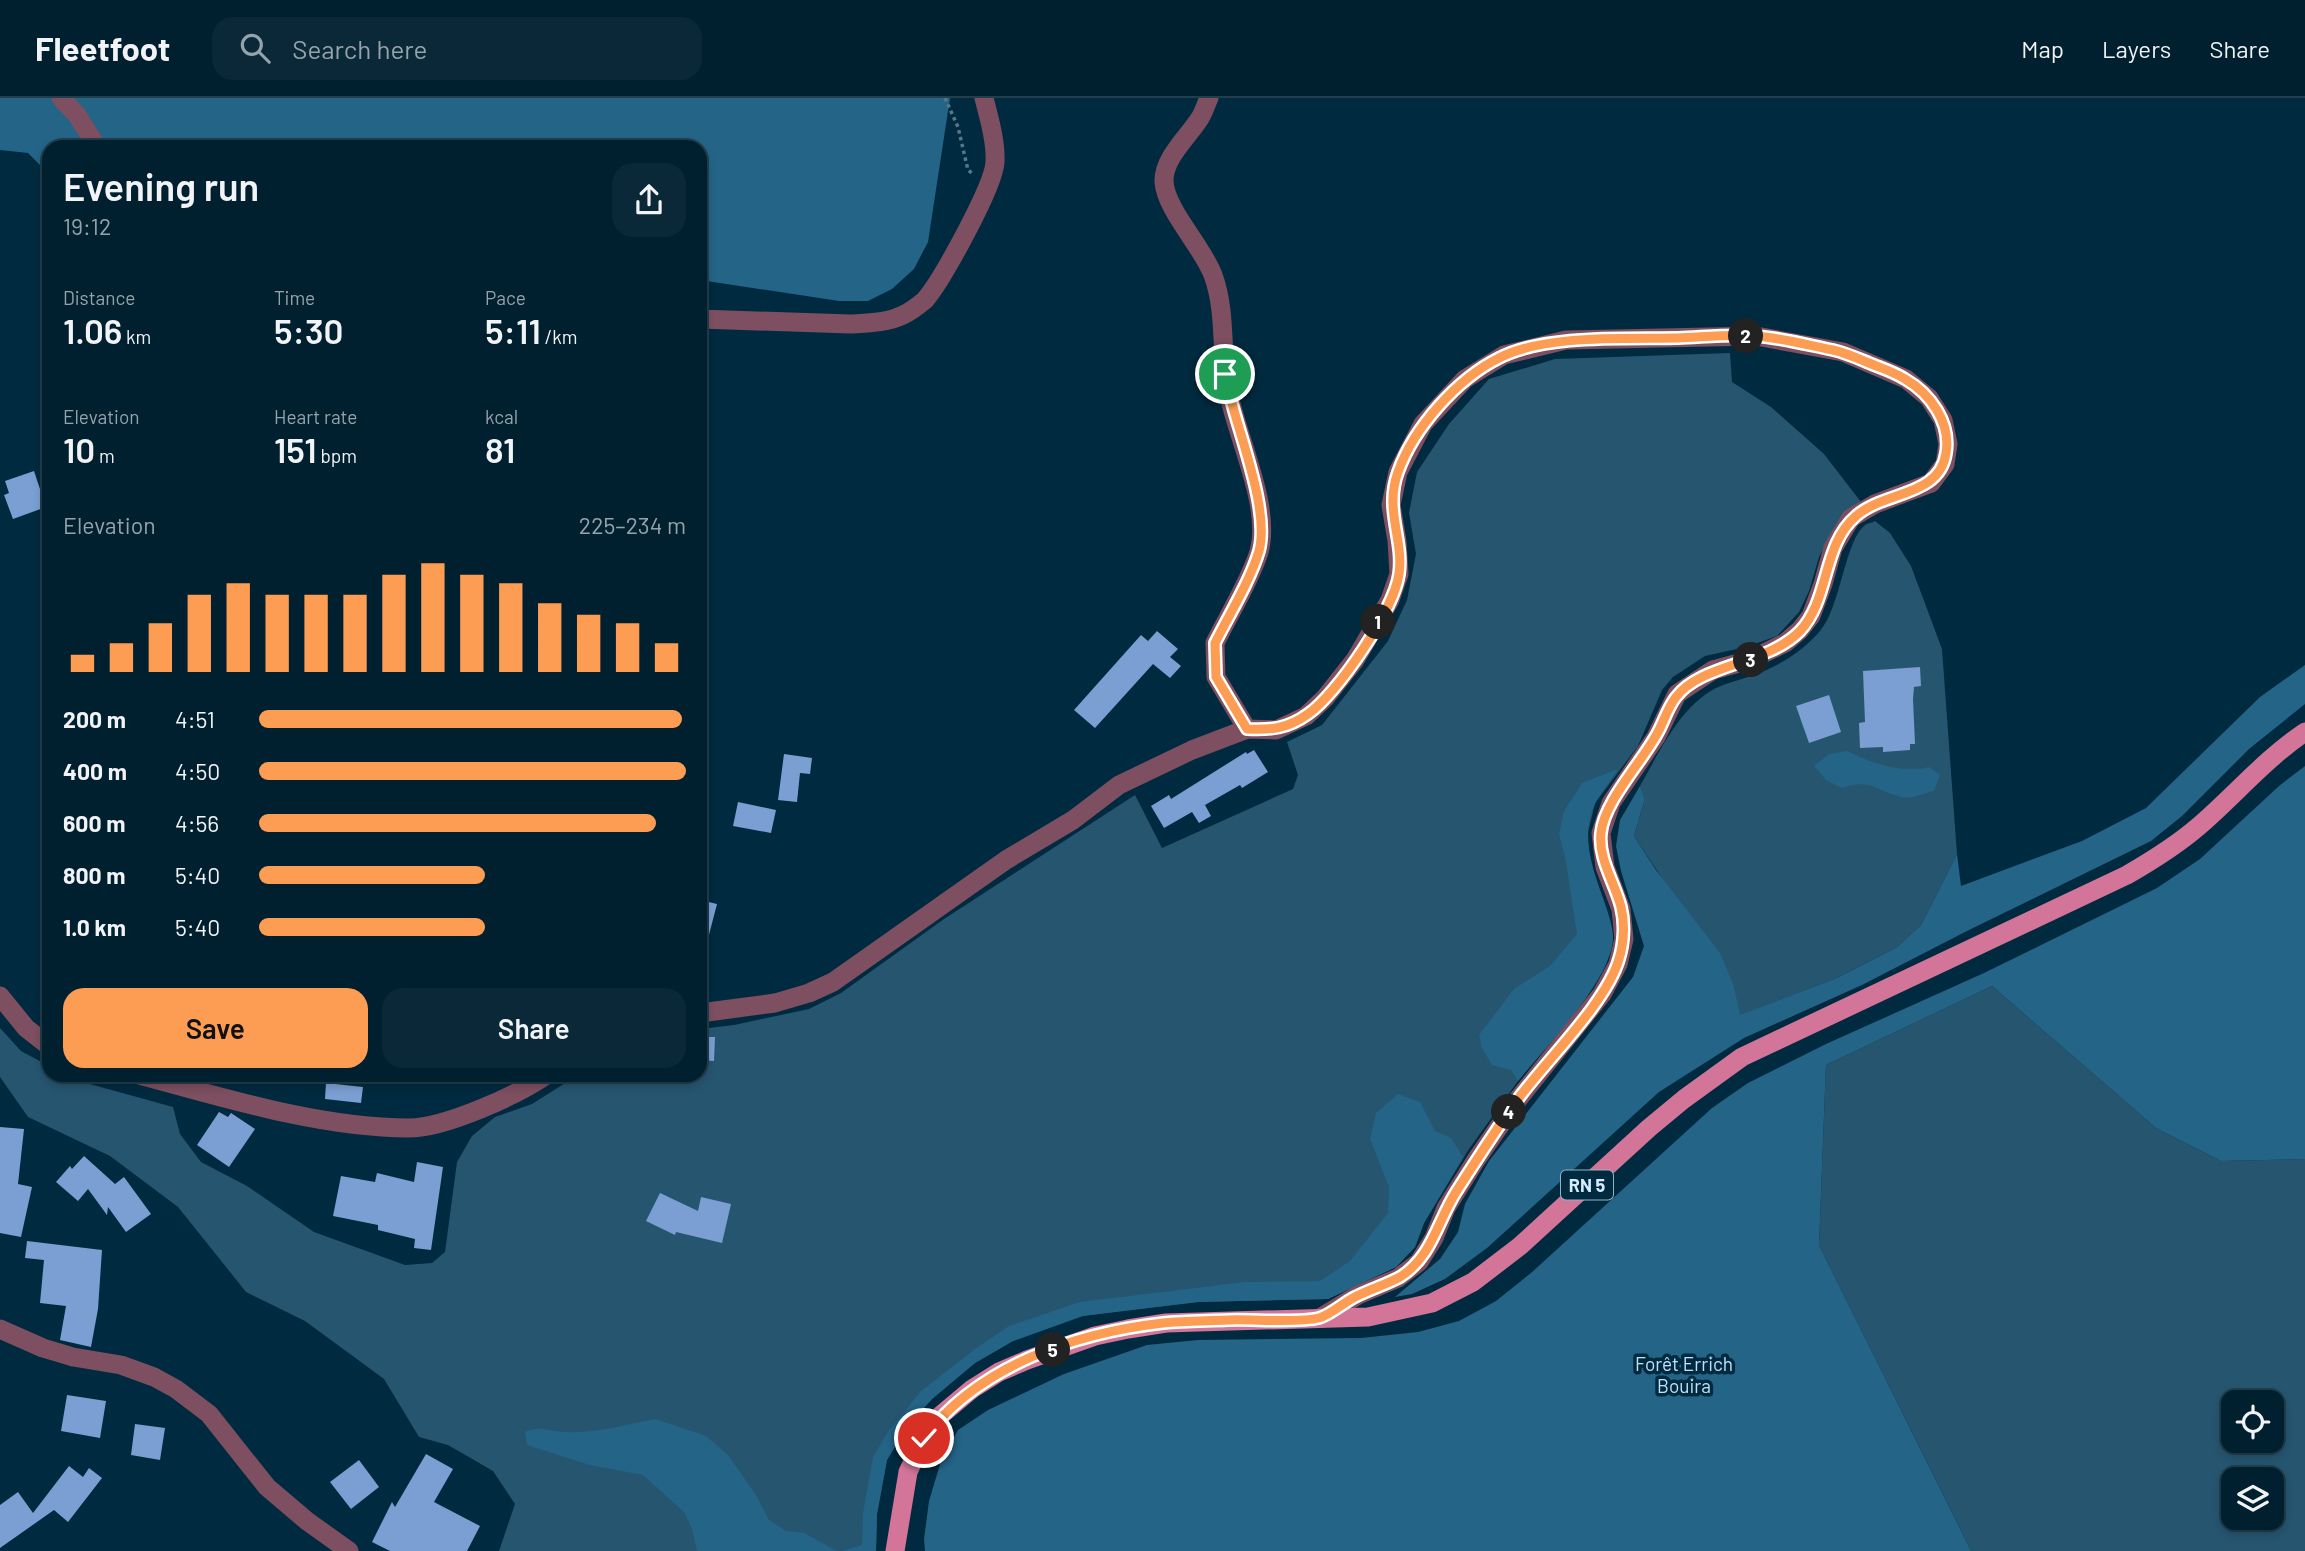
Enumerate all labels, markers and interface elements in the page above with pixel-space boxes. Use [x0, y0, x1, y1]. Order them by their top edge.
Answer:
search box [212, 17, 702, 80]
text: Fleetfoot [35, 28, 170, 68]
icon: search [236, 29, 274, 67]
text: Search here [292, 33, 427, 64]
text: Map [2021, 34, 2064, 63]
text: Layers [2102, 34, 2171, 63]
text: Share [2209, 34, 2270, 63]
text: Evening run [63, 163, 259, 209]
button: share [612, 163, 686, 237]
text: 19:12 [63, 212, 111, 240]
text: Distance [63, 286, 135, 309]
text: Time [274, 286, 315, 309]
text: Pace [485, 286, 526, 309]
text: 1.06 [63, 309, 122, 351]
text: 5:30 [274, 309, 343, 351]
text: 5:11 [485, 309, 541, 351]
pin: 2 [1728, 318, 1764, 354]
text: 2 [1740, 324, 1751, 347]
text: km [122, 325, 151, 348]
text: /km [541, 325, 578, 348]
pin [1195, 344, 1255, 404]
icon: arrive [1206, 355, 1244, 393]
text: Elevation [63, 405, 140, 428]
text: Heart rate [274, 405, 357, 428]
text: kcal [485, 405, 518, 428]
text: 10 [63, 428, 95, 470]
text: 151 [274, 428, 317, 470]
text: 81 [485, 428, 515, 470]
text: m [95, 444, 115, 467]
text: bpm [317, 444, 357, 467]
text: Elevation [63, 511, 156, 539]
text: 225–234 m [579, 511, 686, 539]
pin: 1 [1360, 604, 1396, 640]
text: 1 [1374, 610, 1381, 633]
pin: 3 [1734, 642, 1768, 678]
text: 3 [1745, 648, 1756, 671]
text: 200 m [63, 705, 126, 733]
text: 4:51 [175, 705, 215, 733]
text: 400 m [63, 757, 127, 785]
text: 4:50 [175, 757, 220, 785]
text: 600 m [63, 809, 125, 837]
text: 4:56 [175, 809, 219, 837]
text: 800 m [63, 861, 125, 889]
text: 5:40 [175, 861, 220, 889]
text: 1.0 km [63, 913, 126, 941]
text: 5:40 [175, 913, 220, 941]
button: Save [63, 988, 368, 1068]
button: Share [382, 988, 686, 1068]
pin: 4 [1492, 1094, 1526, 1130]
text: 4 [1503, 1100, 1514, 1123]
road number: RN 5 [1561, 1170, 1613, 1200]
pin: 5 [1036, 1332, 1070, 1368]
text: 5 [1047, 1338, 1058, 1361]
park label: Forêt Errich Bouira [1635, 1352, 1733, 1397]
map controls [2221, 1390, 2284, 1530]
button: locate [2221, 1390, 2284, 1453]
pin [894, 1408, 954, 1468]
icon: check [905, 1419, 943, 1457]
button: layers [2221, 1467, 2284, 1530]

